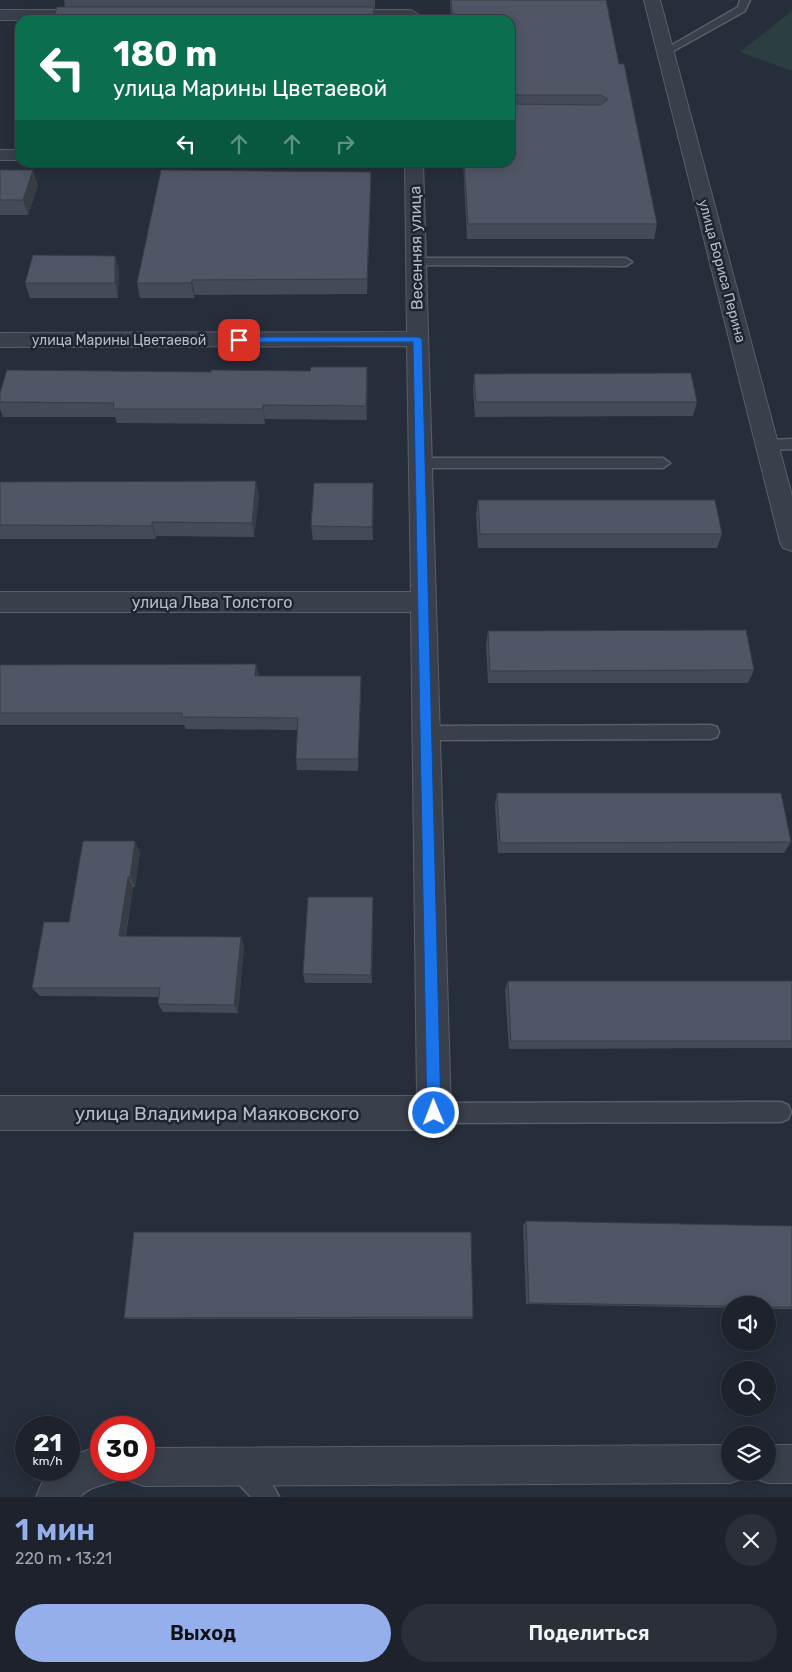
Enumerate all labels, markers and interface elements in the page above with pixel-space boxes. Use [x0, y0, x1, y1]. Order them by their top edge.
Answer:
text: 180 m [113, 33, 217, 75]
icon: left [30, 35, 95, 100]
text: улица Марины Цветаевой [113, 75, 387, 102]
icon: left [172, 130, 200, 158]
icon: ahead [225, 130, 253, 158]
icon: ahead [278, 130, 306, 158]
icon: right [331, 130, 359, 158]
street label: Весенняя улица [405, 186, 427, 310]
street label: улица Бориса Перина [695, 198, 749, 344]
pin [218, 319, 260, 361]
icon: arrive [225, 326, 253, 354]
street label: улица Марины Цветаевой [32, 332, 206, 349]
street label: улица Льва Толстого [132, 593, 292, 612]
position arrow [407, 1086, 459, 1138]
street label: улица Владимира Маяковского [75, 1102, 359, 1125]
map controls [721, 1296, 776, 1481]
button: sound [721, 1296, 776, 1351]
button: search [721, 1361, 776, 1416]
speed limit sign: 30 [90, 1416, 155, 1481]
button: layers [721, 1426, 776, 1481]
text: 21 [33, 1428, 62, 1457]
text: km/h [33, 1454, 62, 1468]
text: 1 мин [15, 1512, 95, 1548]
button: close [725, 1514, 777, 1566]
text: 220 m · 13:21 [15, 1549, 112, 1568]
button: Выход [15, 1604, 391, 1662]
button: Поделиться [401, 1604, 777, 1662]

